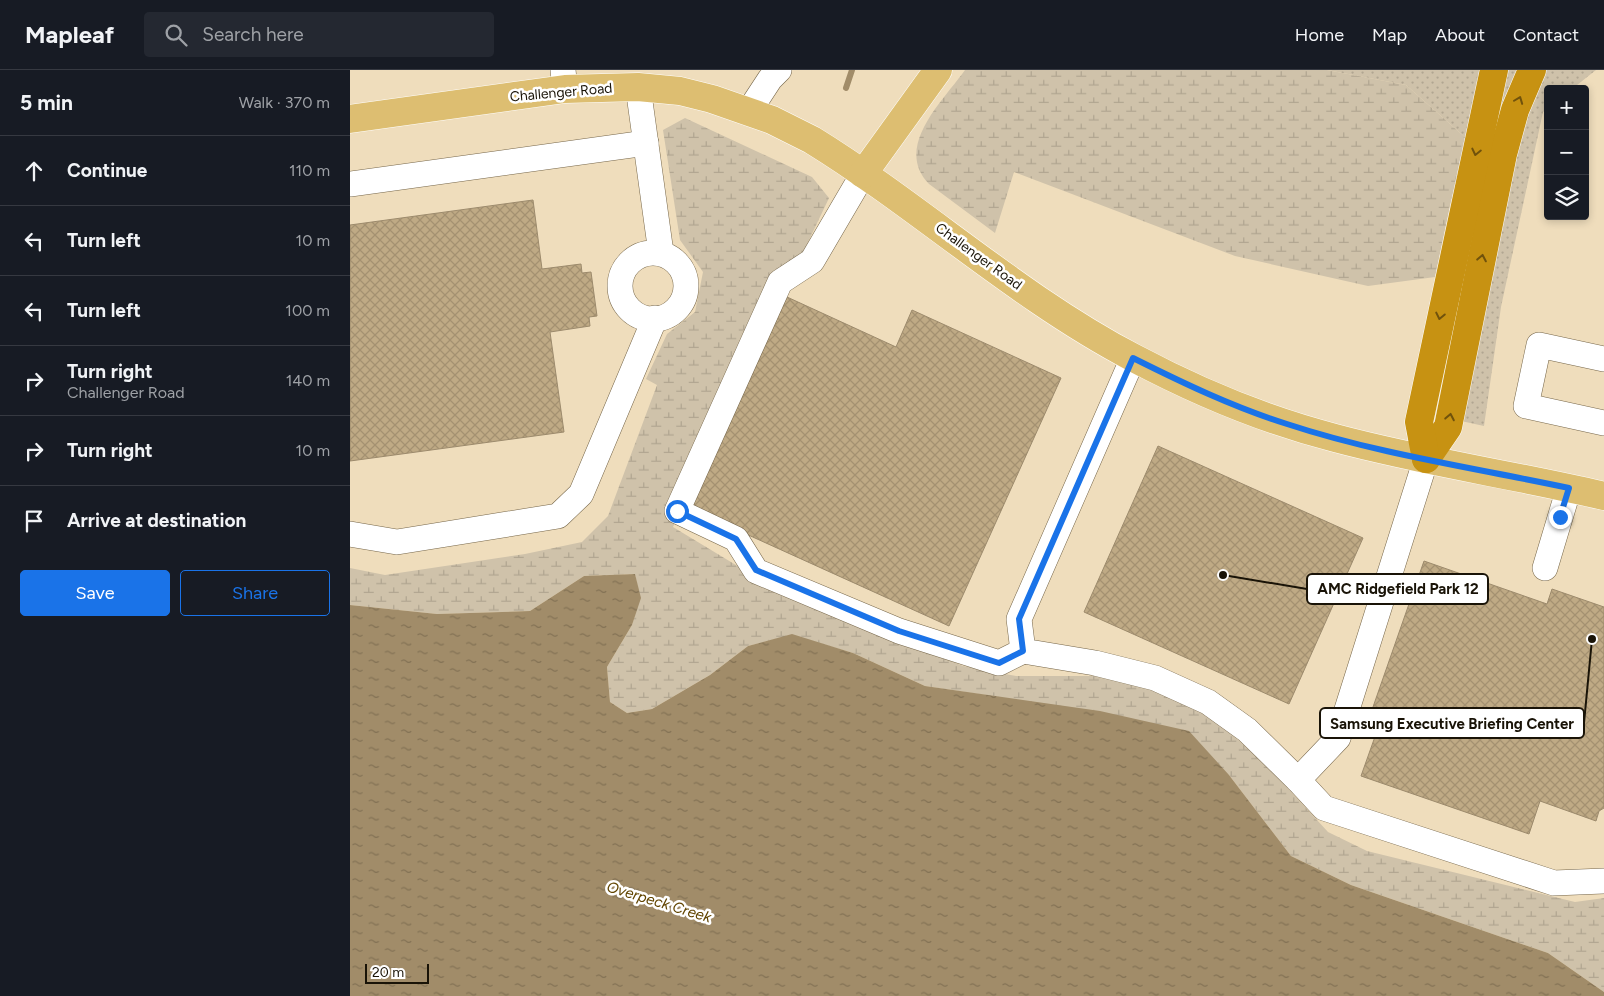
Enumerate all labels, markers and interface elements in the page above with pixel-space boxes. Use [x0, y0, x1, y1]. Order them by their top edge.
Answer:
search box [144, 12, 494, 57]
text: Mapleaf [25, 20, 114, 49]
icon: search [162, 21, 190, 49]
text: Search here [202, 23, 304, 46]
text: Home [1295, 24, 1344, 46]
text: Map [1372, 24, 1407, 46]
text: About [1435, 24, 1485, 46]
text: Contact [1513, 24, 1579, 46]
street label: Challenger Road [509, 80, 613, 105]
map controls [1544, 85, 1589, 220]
button: + [1544, 85, 1589, 130]
text: 5 min [20, 90, 73, 115]
text: Walk · 370 m [239, 93, 330, 112]
one-way arrow [1513, 96, 1523, 104]
button: − [1544, 130, 1589, 175]
one-way arrow [1471, 147, 1482, 156]
icon: ahead [20, 157, 48, 185]
text: Continue [67, 159, 147, 182]
text: 110 m [289, 161, 330, 180]
button: layers [1544, 175, 1589, 220]
street label: Challenger Road [932, 219, 1025, 294]
icon: left [20, 227, 48, 255]
text: Turn left [67, 229, 141, 252]
text: 10 m [296, 231, 330, 250]
one-way arrow [1476, 253, 1486, 262]
icon: left [20, 297, 48, 325]
text: Turn left [67, 299, 141, 322]
text: 100 m [285, 301, 330, 320]
one-way arrow [1436, 312, 1446, 321]
text: Turn right [67, 360, 153, 383]
icon: right [20, 367, 48, 395]
text: 140 m [286, 371, 330, 390]
text: Challenger Road [67, 383, 185, 402]
one-way arrow [1444, 412, 1455, 421]
icon: right [20, 437, 48, 465]
text: Turn right [67, 439, 153, 462]
text: 10 m [296, 441, 330, 460]
route start [666, 500, 689, 523]
route end [1549, 506, 1572, 529]
icon: arrive [20, 507, 48, 535]
text: Arrive at destination [67, 509, 246, 532]
button: Save [20, 570, 170, 616]
button: Share [180, 570, 330, 616]
callout: AMC Ridgefield Park 12 [1307, 574, 1488, 604]
text: AMC Ridgefield Park 12 [1317, 580, 1479, 598]
callout: Samsung Executive Briefing Center [1320, 708, 1584, 738]
text: Samsung Executive Briefing Center [1330, 715, 1574, 733]
water label: Overpeck Creek [605, 878, 714, 927]
scale bar [365, 961, 429, 984]
text: 20 m [372, 964, 404, 981]

